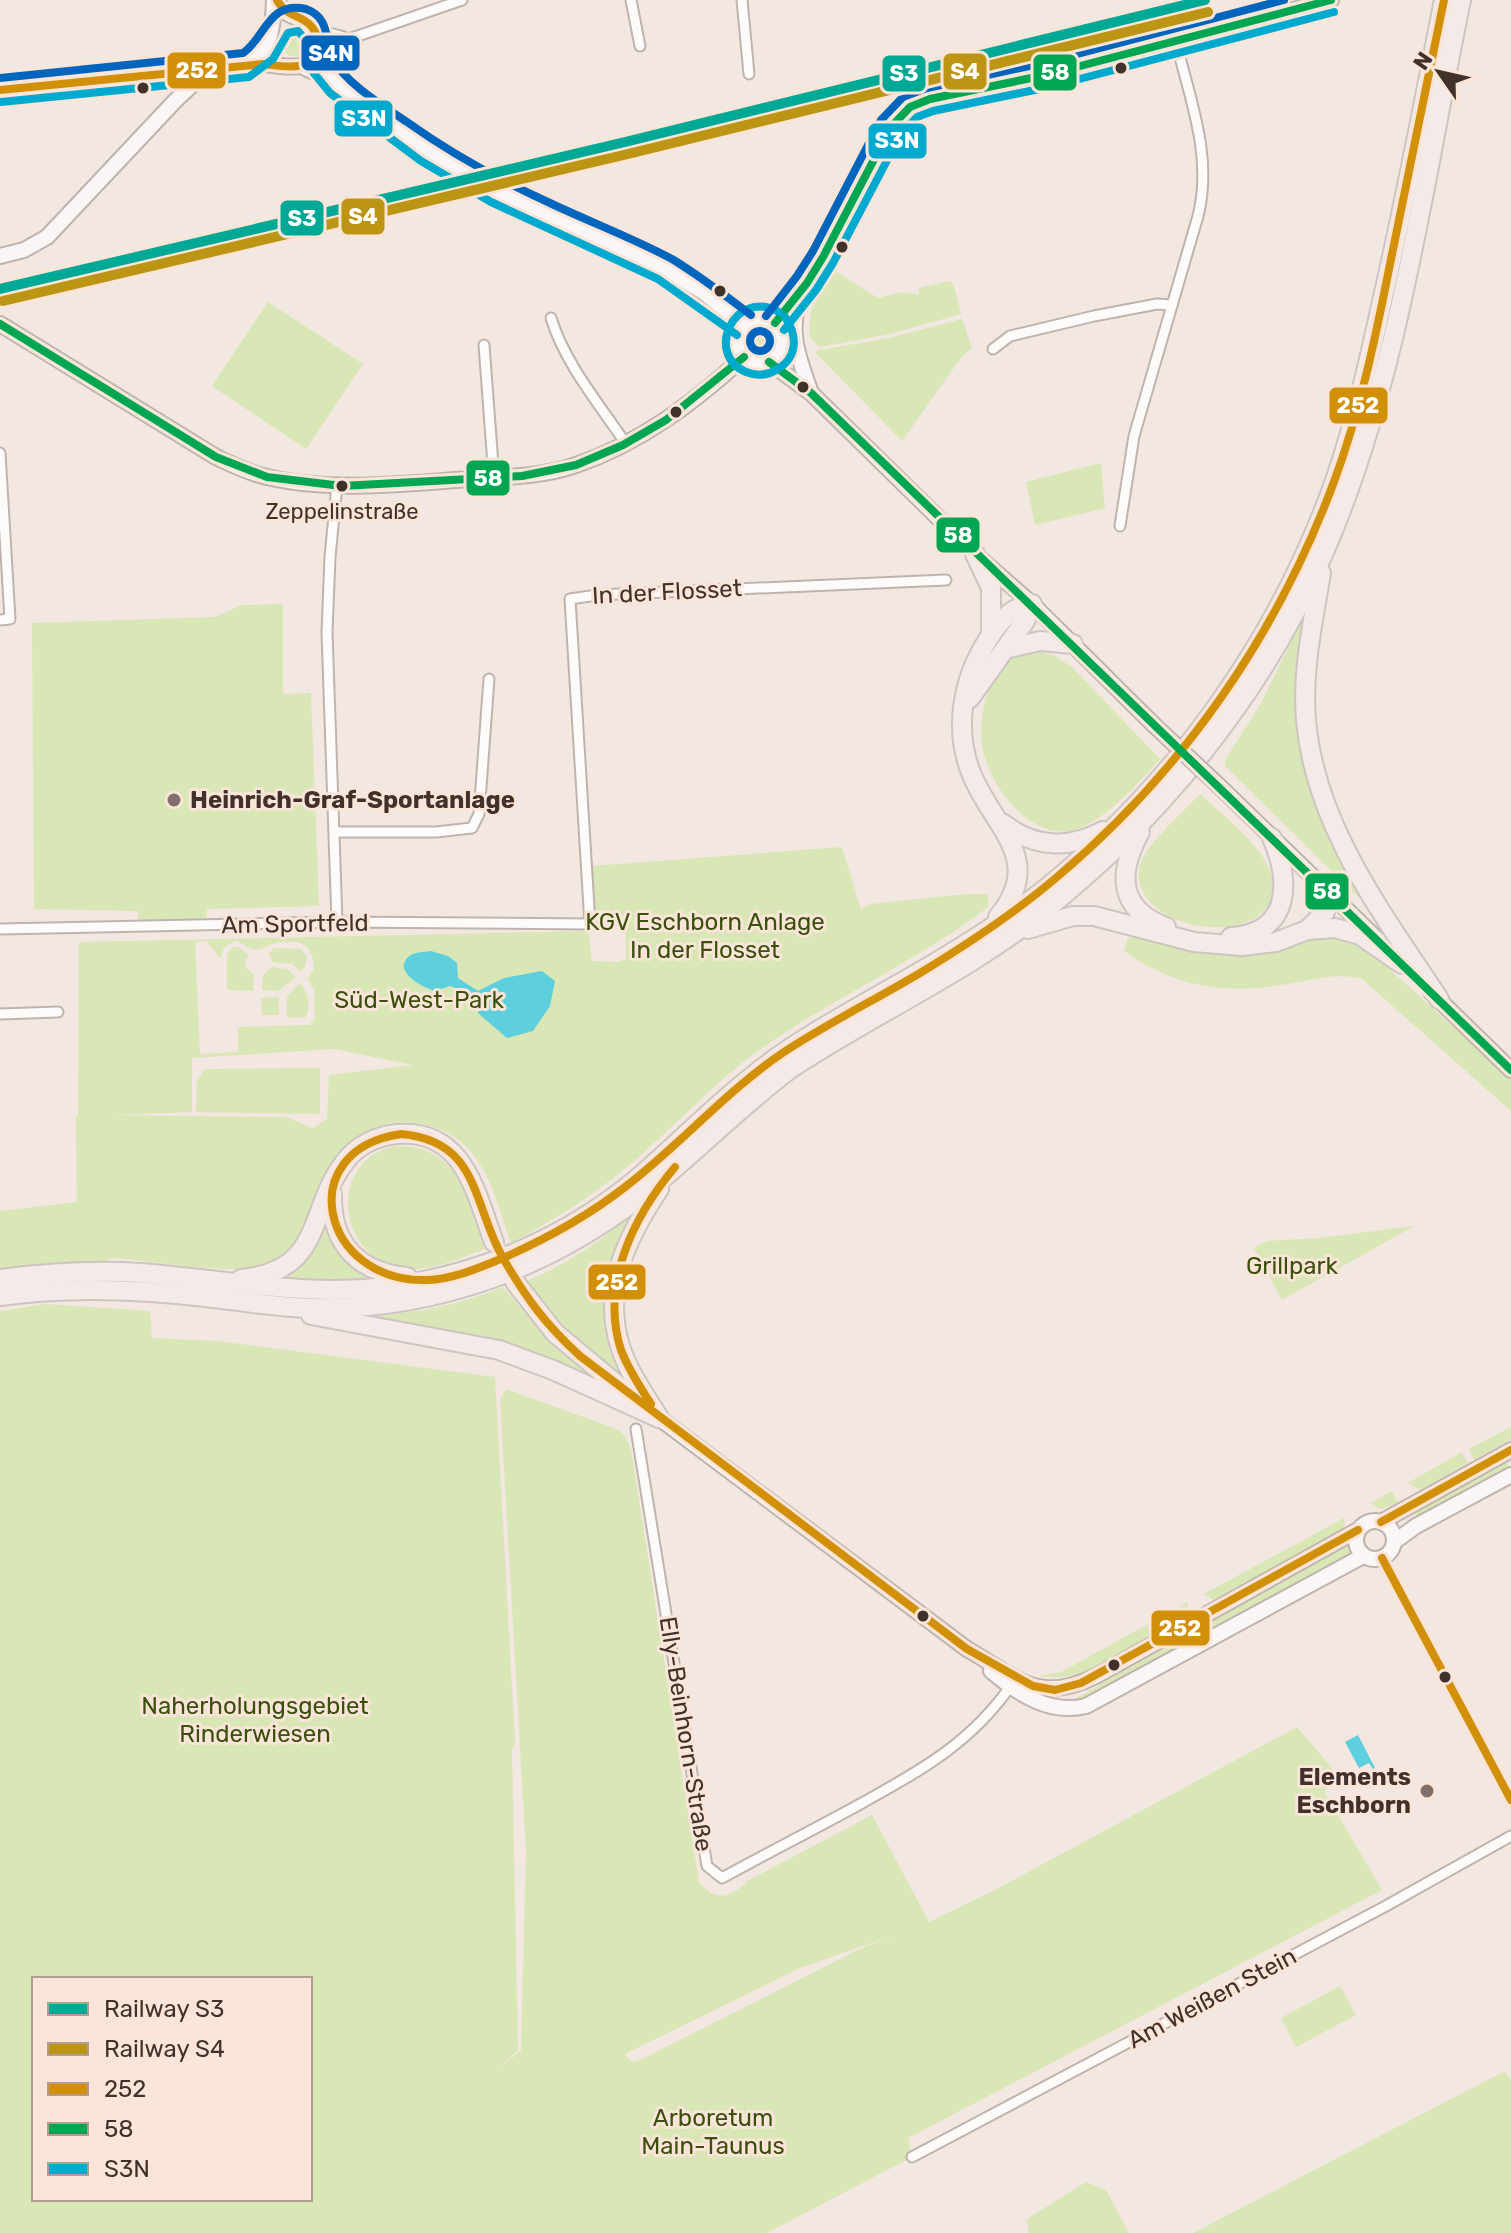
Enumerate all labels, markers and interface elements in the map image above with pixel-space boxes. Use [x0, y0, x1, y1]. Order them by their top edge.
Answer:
north arrow [1399, 32, 1479, 112]
line badge: S4N [300, 34, 361, 72]
text: S4N [308, 40, 354, 67]
text: N [1407, 47, 1438, 75]
line badge: 252 [166, 51, 227, 90]
line badge: S4 [942, 52, 988, 91]
line badge: 58 [1032, 53, 1078, 92]
line badge: S3 [881, 54, 927, 93]
text: 252 [176, 57, 218, 84]
text: S4 [950, 58, 980, 85]
text: 58 [1040, 59, 1070, 86]
text: S3 [889, 60, 919, 87]
unlabelled marker [1113, 60, 1129, 76]
unlabelled marker [135, 80, 151, 96]
line badge: S3N [333, 99, 394, 138]
text: S3N [342, 105, 386, 132]
line badge: S3N [867, 122, 928, 160]
text: S3N [875, 127, 919, 154]
line badge: S4 [340, 197, 386, 236]
line badge: S3 [279, 199, 325, 237]
text: S4 [348, 203, 378, 230]
text: S3 [287, 205, 317, 232]
unlabelled marker [834, 239, 850, 255]
unlabelled marker [712, 283, 728, 299]
unlabelled marker [795, 379, 811, 395]
line badge: 252 [1328, 386, 1389, 425]
text: 252 [1337, 392, 1379, 419]
unlabelled marker [668, 404, 684, 420]
line badge: 58 [465, 459, 511, 497]
text: 58 [473, 465, 503, 492]
marker: Zeppelinstraße [334, 478, 350, 494]
place label: Zeppelinstraße [265, 498, 419, 525]
line badge: 58 [935, 516, 981, 554]
text: 58 [943, 522, 973, 549]
street label: In der Flosset [591, 574, 743, 610]
place label: Heinrich-Graf-Sportanlage [190, 786, 515, 814]
marker: Heinrich-Graf-Sportanlage [165, 791, 183, 809]
line badge: 58 [1304, 872, 1350, 911]
text: 58 [1312, 878, 1342, 905]
park label: KGV Eschborn Anlage In der Flosset [585, 908, 825, 964]
street label: Am Sportfeld [221, 909, 369, 939]
park label: Süd-West-Park [334, 986, 504, 1014]
park label: Grillpark [1246, 1252, 1339, 1280]
line badge: 252 [587, 1263, 647, 1301]
text: 252 [596, 1269, 638, 1296]
unlabelled marker [915, 1608, 931, 1624]
line badge: 252 [1150, 1609, 1211, 1647]
street label: Elly-Beinhorn-Straße [654, 1615, 718, 1853]
text: 252 [1159, 1615, 1201, 1642]
unlabelled marker [1106, 1657, 1122, 1673]
unlabelled marker [1437, 1669, 1453, 1685]
park label: Naherholungsgebiet Rinderwiesen [141, 1692, 369, 1748]
place label: Elements Eschborn [1296, 1763, 1411, 1819]
marker: Elements Eschborn [1418, 1782, 1436, 1800]
street label: Am Weißen Stein [1123, 1942, 1301, 2054]
legend [32, 1977, 312, 2201]
text: Railway S3 [104, 1995, 224, 2023]
text: Railway S4 [104, 2035, 225, 2063]
text: 252 [104, 2075, 146, 2103]
park label: Arboretum Main-Taunus [641, 2104, 785, 2160]
text: 58 [104, 2115, 134, 2143]
text: S3N [104, 2155, 150, 2183]

